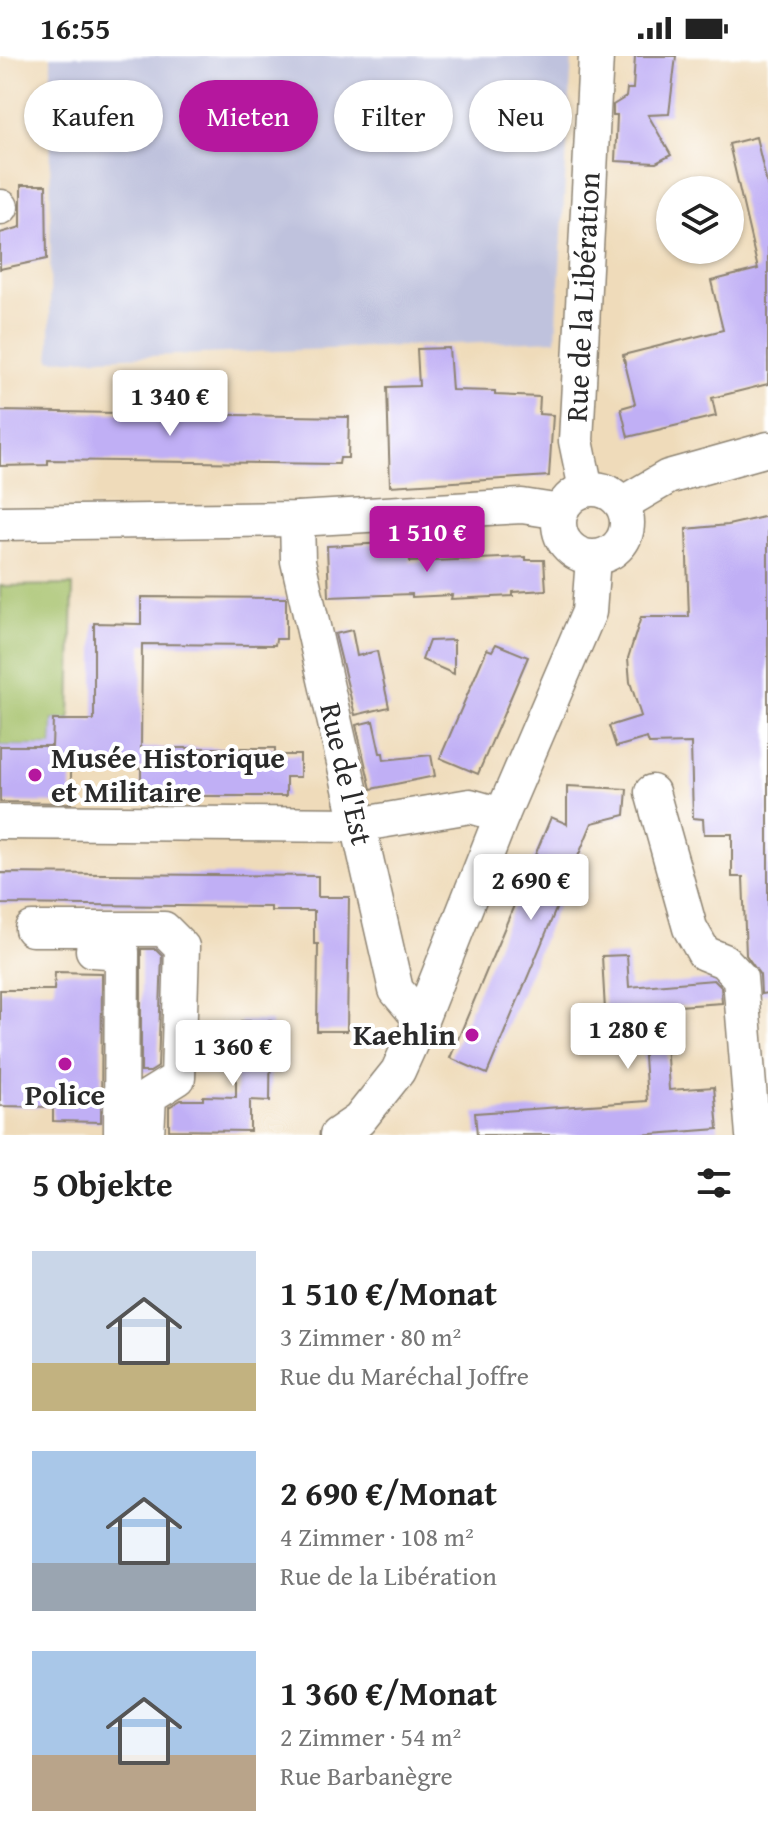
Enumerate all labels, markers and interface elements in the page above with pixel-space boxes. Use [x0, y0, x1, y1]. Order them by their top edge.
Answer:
text: 16:55 [40, 6, 111, 50]
chip: Kaufen [24, 80, 163, 152]
chip: Mieten [179, 80, 318, 152]
chip: Filter [334, 80, 453, 152]
chip: Neu [469, 80, 572, 152]
street label: Rue de la Libération [553, 171, 611, 423]
map controls [656, 176, 744, 264]
button: layers [656, 176, 744, 264]
pin: 1 340 € [96, 370, 244, 438]
text: 1 340 € [131, 376, 209, 415]
pin: 1 510 € [353, 506, 501, 574]
text: 1 510 € [388, 512, 466, 551]
street label: Rue de l'Est [309, 698, 385, 850]
place label: Musée Historique et Militaire [51, 735, 285, 813]
marker: Musée Historique et Militaire [26, 766, 44, 784]
pin: 2 690 € [457, 854, 605, 922]
text: 2 690 € [492, 860, 570, 899]
pin: 1 280 € [554, 1003, 702, 1071]
text: 1 280 € [589, 1009, 667, 1048]
place label: Kaehlin [353, 1012, 456, 1056]
pin: 1 360 € [159, 1020, 307, 1088]
text: 1 360 € [194, 1026, 272, 1065]
marker: Kaehlin [463, 1026, 481, 1044]
marker: Police [56, 1055, 74, 1073]
place label: Police [25, 1072, 105, 1116]
text: 5 Objekte [32, 1159, 173, 1208]
icon: filters [692, 1161, 736, 1205]
text: 1 510 €/Monat [280, 1268, 497, 1317]
icon: home [96, 1283, 192, 1379]
text: 3 Zimmer · 80 m² [280, 1317, 461, 1356]
text: Rue du Maréchal Joffre [280, 1356, 529, 1395]
text: 2 690 €/Monat [280, 1468, 497, 1517]
icon: home [96, 1483, 192, 1579]
text: 4 Zimmer · 108 m² [280, 1517, 474, 1556]
text: Rue de la Libération [280, 1556, 497, 1595]
text: 1 360 €/Monat [280, 1668, 497, 1717]
icon: home [96, 1683, 192, 1779]
text: 2 Zimmer · 54 m² [280, 1717, 461, 1756]
text: Rue Barbanègre [280, 1756, 453, 1795]

